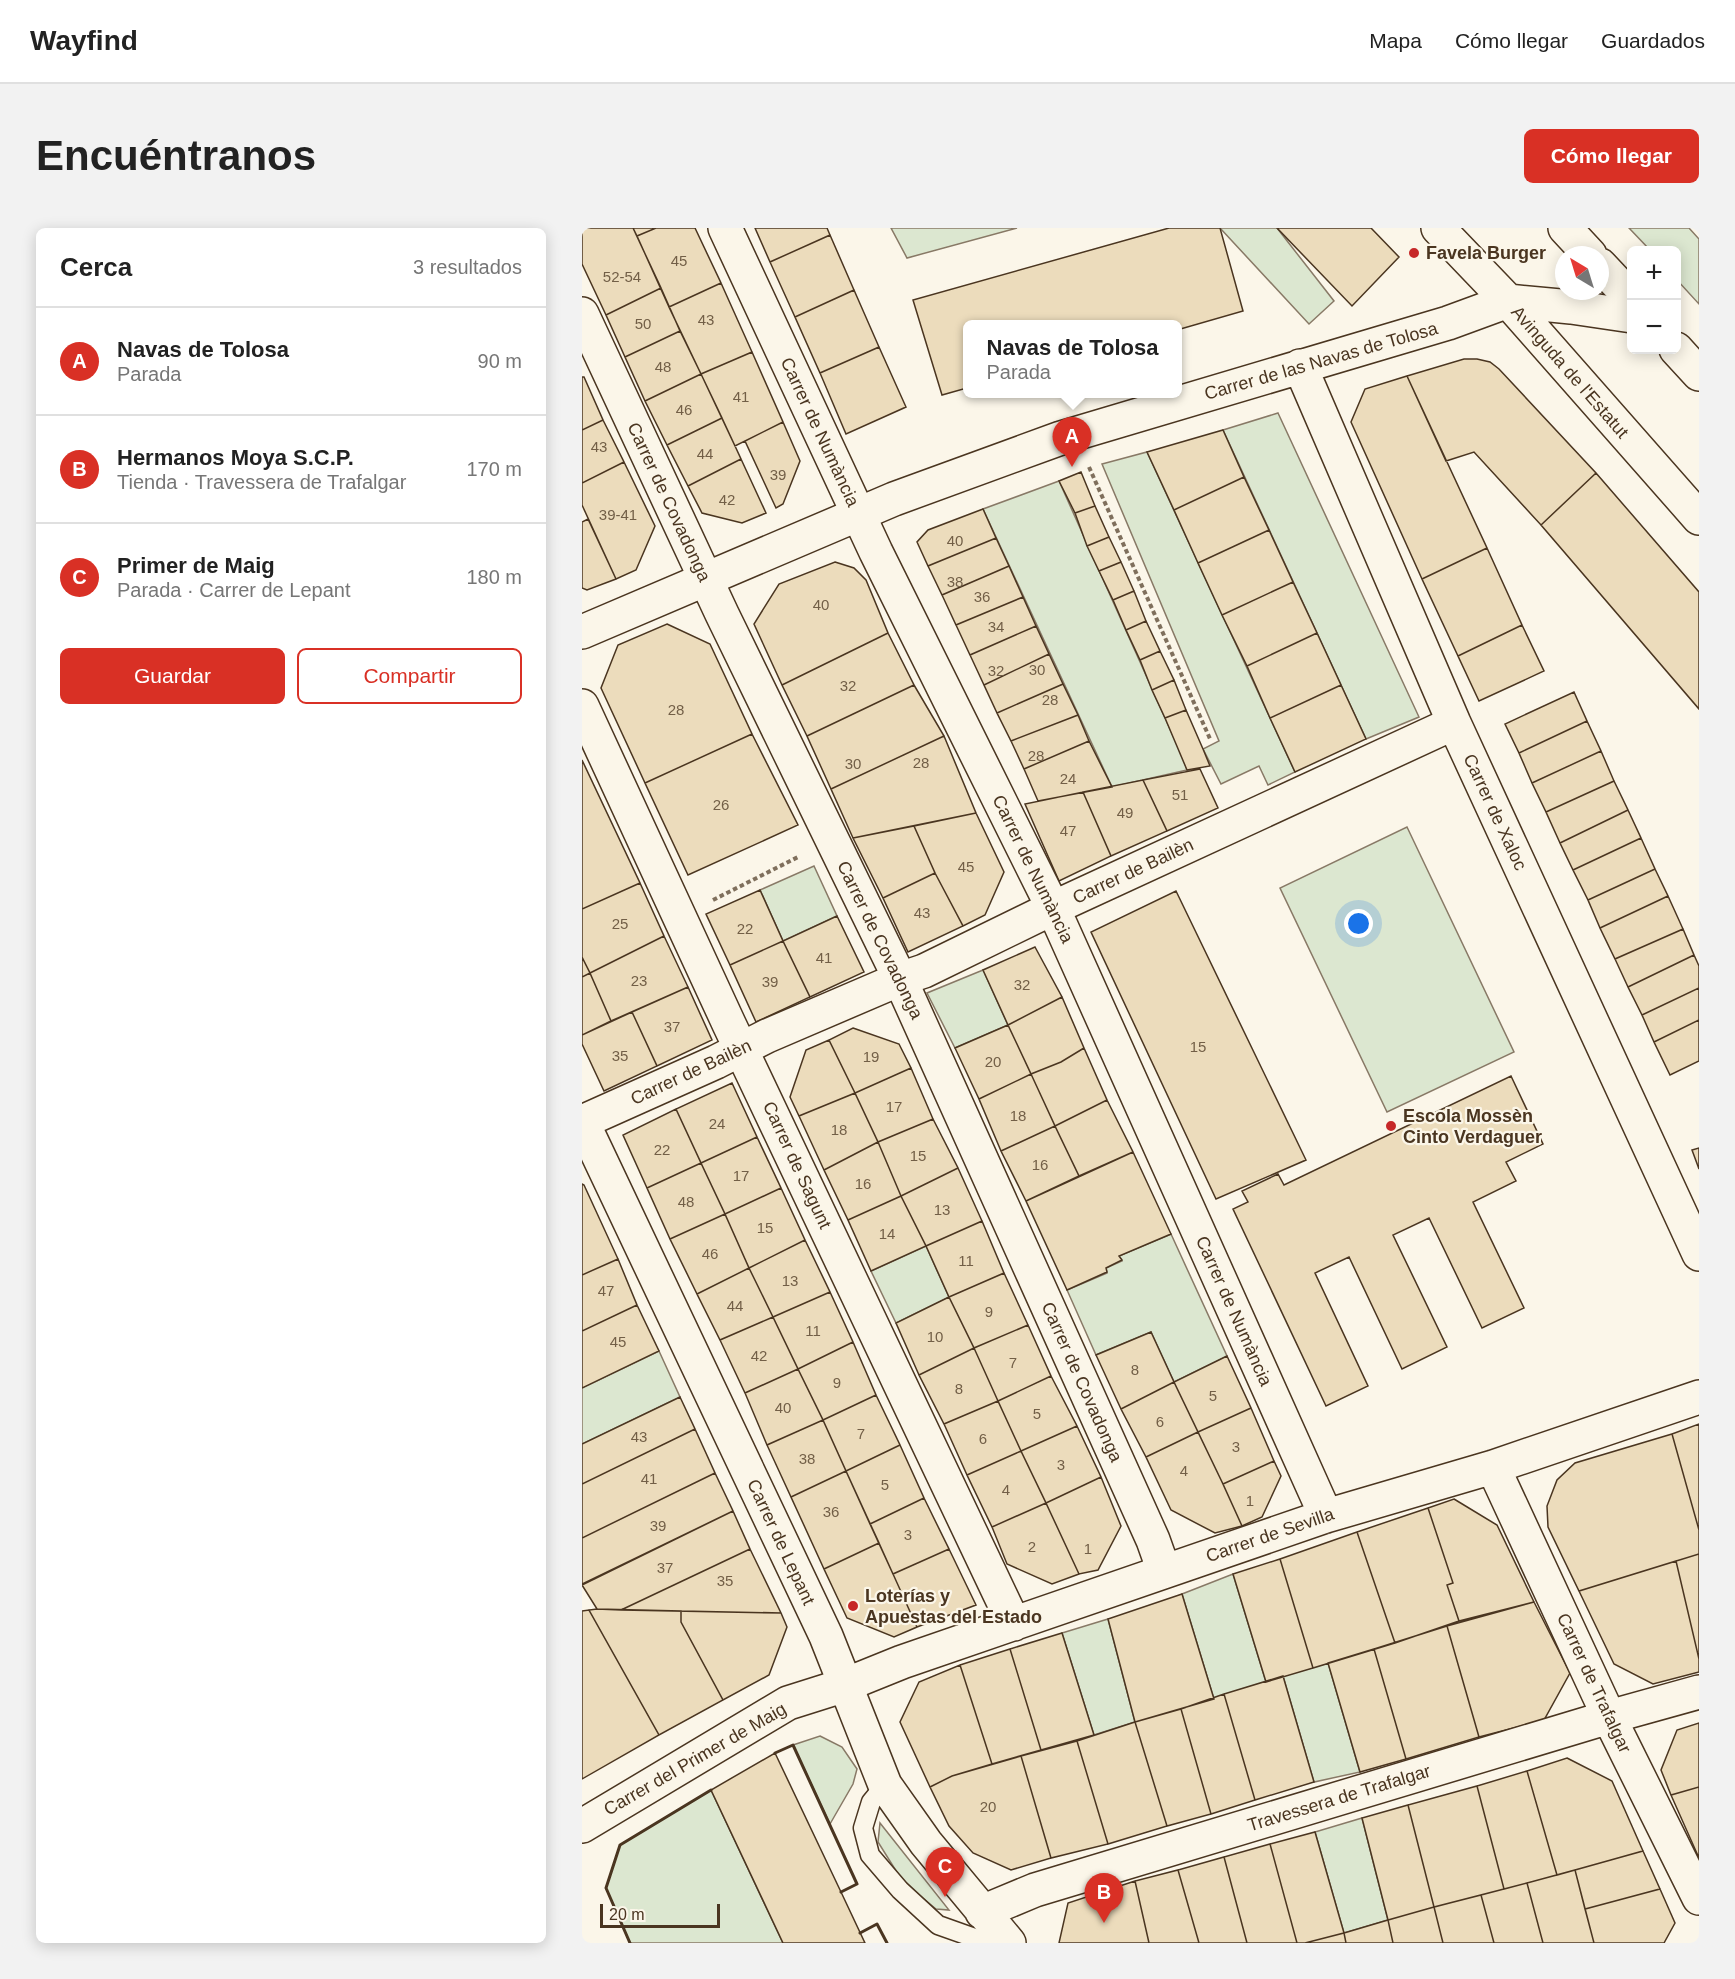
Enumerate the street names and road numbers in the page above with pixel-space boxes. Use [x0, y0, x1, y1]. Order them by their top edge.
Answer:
street label: Avinguda de l'Estatut [1507, 302, 1633, 442]
street label: Carrer de las Navas de Tolosa [1202, 318, 1441, 404]
street label: Carrer de Numància [777, 354, 864, 511]
street label: Carrer de Covadonga [623, 419, 715, 586]
street label: Carrer de Xaloc [1459, 751, 1531, 873]
street label: Carrer de Numància [988, 792, 1078, 947]
street label: Carrer de Bailèn [1069, 834, 1197, 908]
street label: Carrer de Covadonga [833, 858, 927, 1023]
street label: Carrer de Bailèn [627, 1035, 755, 1109]
street label: Carrer de Sagunt [759, 1098, 835, 1232]
street label: Carrer de Numància [1192, 1233, 1276, 1390]
street label: Carrer de Covadonga [1038, 1299, 1127, 1466]
street label: Carrer de Lepant [743, 1476, 819, 1608]
street label: Carrer de Sevilla [1203, 1503, 1338, 1566]
street label: Carrer de Trafalgar [1553, 1610, 1635, 1756]
street label: Carrer del Primer de Maig [600, 1699, 790, 1819]
street label: Travessera de Trafalgar [1245, 1761, 1433, 1835]

